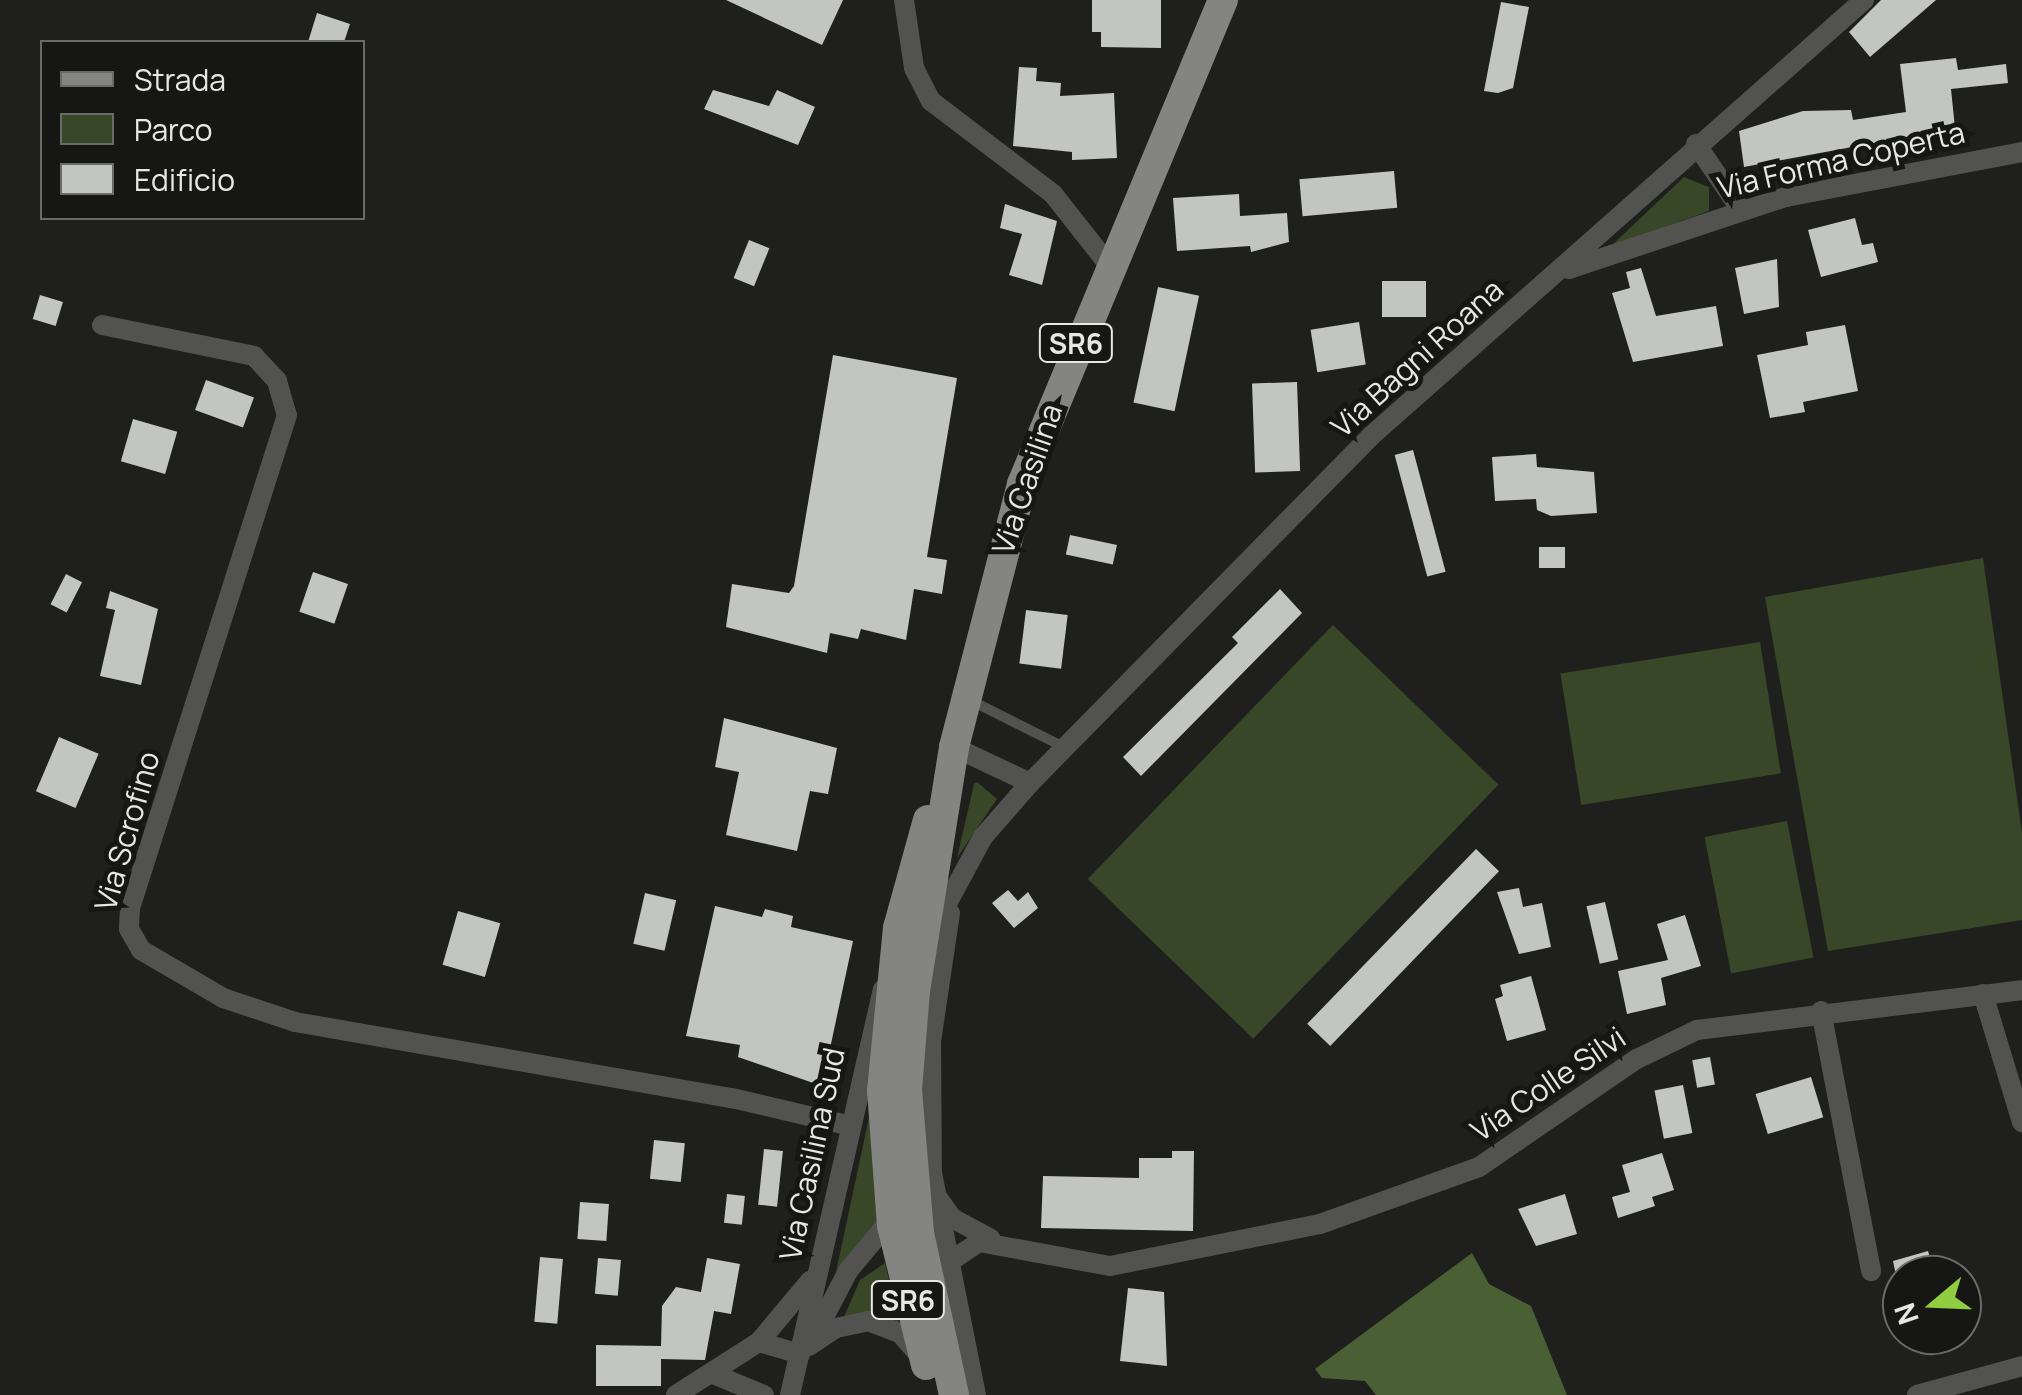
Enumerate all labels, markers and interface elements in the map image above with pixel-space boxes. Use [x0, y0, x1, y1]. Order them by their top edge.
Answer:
legend [40, 40, 365, 220]
text: Strada [134, 59, 226, 100]
text: Parco [134, 109, 213, 150]
street label: Via Forma Coperta [1714, 114, 1968, 206]
text: Edificio [134, 159, 235, 200]
street label: Via Bagni Roana [1324, 271, 1510, 445]
road number: SR6 [1038, 320, 1114, 366]
street label: Via Casilina [984, 399, 1070, 559]
street label: Via Scrofino [87, 747, 167, 915]
street label: Via Colle Silvi [1464, 1019, 1632, 1149]
street label: Via Casilina Sud [772, 1044, 852, 1264]
north arrow [1882, 1255, 1982, 1355]
road number: SR6 [870, 1277, 946, 1323]
text: N [1884, 1298, 1927, 1330]

